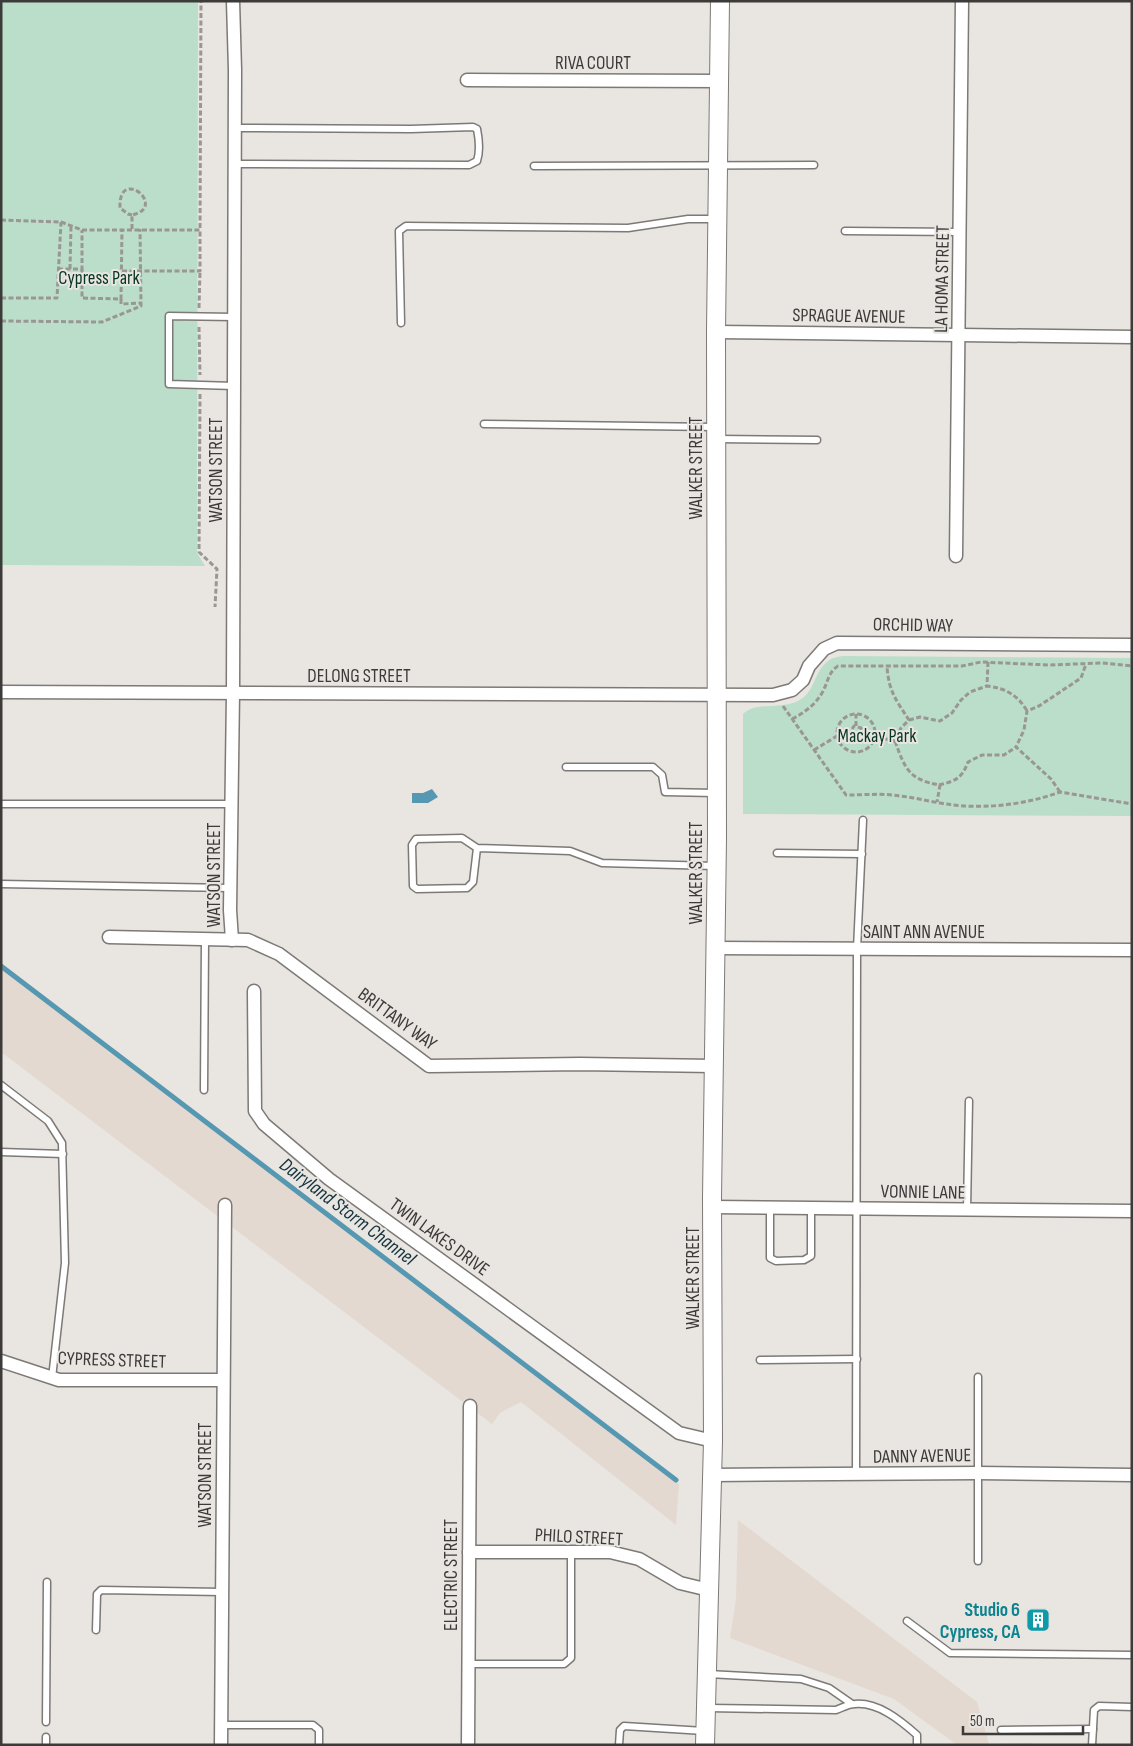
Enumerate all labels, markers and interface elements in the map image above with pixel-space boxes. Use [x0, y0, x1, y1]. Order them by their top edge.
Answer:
street label: RIVA COURT [555, 52, 631, 75]
street label: LA HOMA STREET [930, 225, 955, 333]
park label: Cypress Park [58, 267, 140, 290]
street label: SPRAGUE AVENUE [792, 304, 906, 329]
street label: WALKER STREET [685, 416, 708, 520]
street label: WATSON STREET [205, 417, 228, 522]
street label: ORCHID WAY [873, 613, 953, 638]
street label: DELONG STREET [307, 665, 411, 688]
park label: Mackay Park [838, 725, 917, 748]
street label: WALKER STREET [685, 821, 708, 925]
street label: WATSON STREET [203, 822, 226, 927]
street label: SAINT ANN AVENUE [863, 921, 985, 944]
street label: BRITTANY WAY [353, 983, 441, 1056]
water label: Dairyland Storm Channel [275, 1153, 421, 1272]
street label: VONNIE LANE [880, 1180, 966, 1205]
street label: TWIN LAKES DRIVE [385, 1193, 494, 1281]
street label: WALKER STREET [682, 1226, 705, 1330]
street label: CYPRESS STREET [57, 1347, 167, 1374]
street label: WATSON STREET [194, 1422, 217, 1527]
street label: DANNY AVENUE [873, 1444, 971, 1469]
street label: ELECTRIC STREET [440, 1519, 463, 1631]
street label: PHILO STREET [534, 1524, 624, 1551]
place label: Studio 6 Cypress, CA [940, 1599, 1021, 1644]
building icon: Studio 6 Cypress, CA [1025, 1607, 1051, 1633]
scale bar [963, 1704, 1083, 1736]
text: 50 m [970, 1712, 995, 1731]

